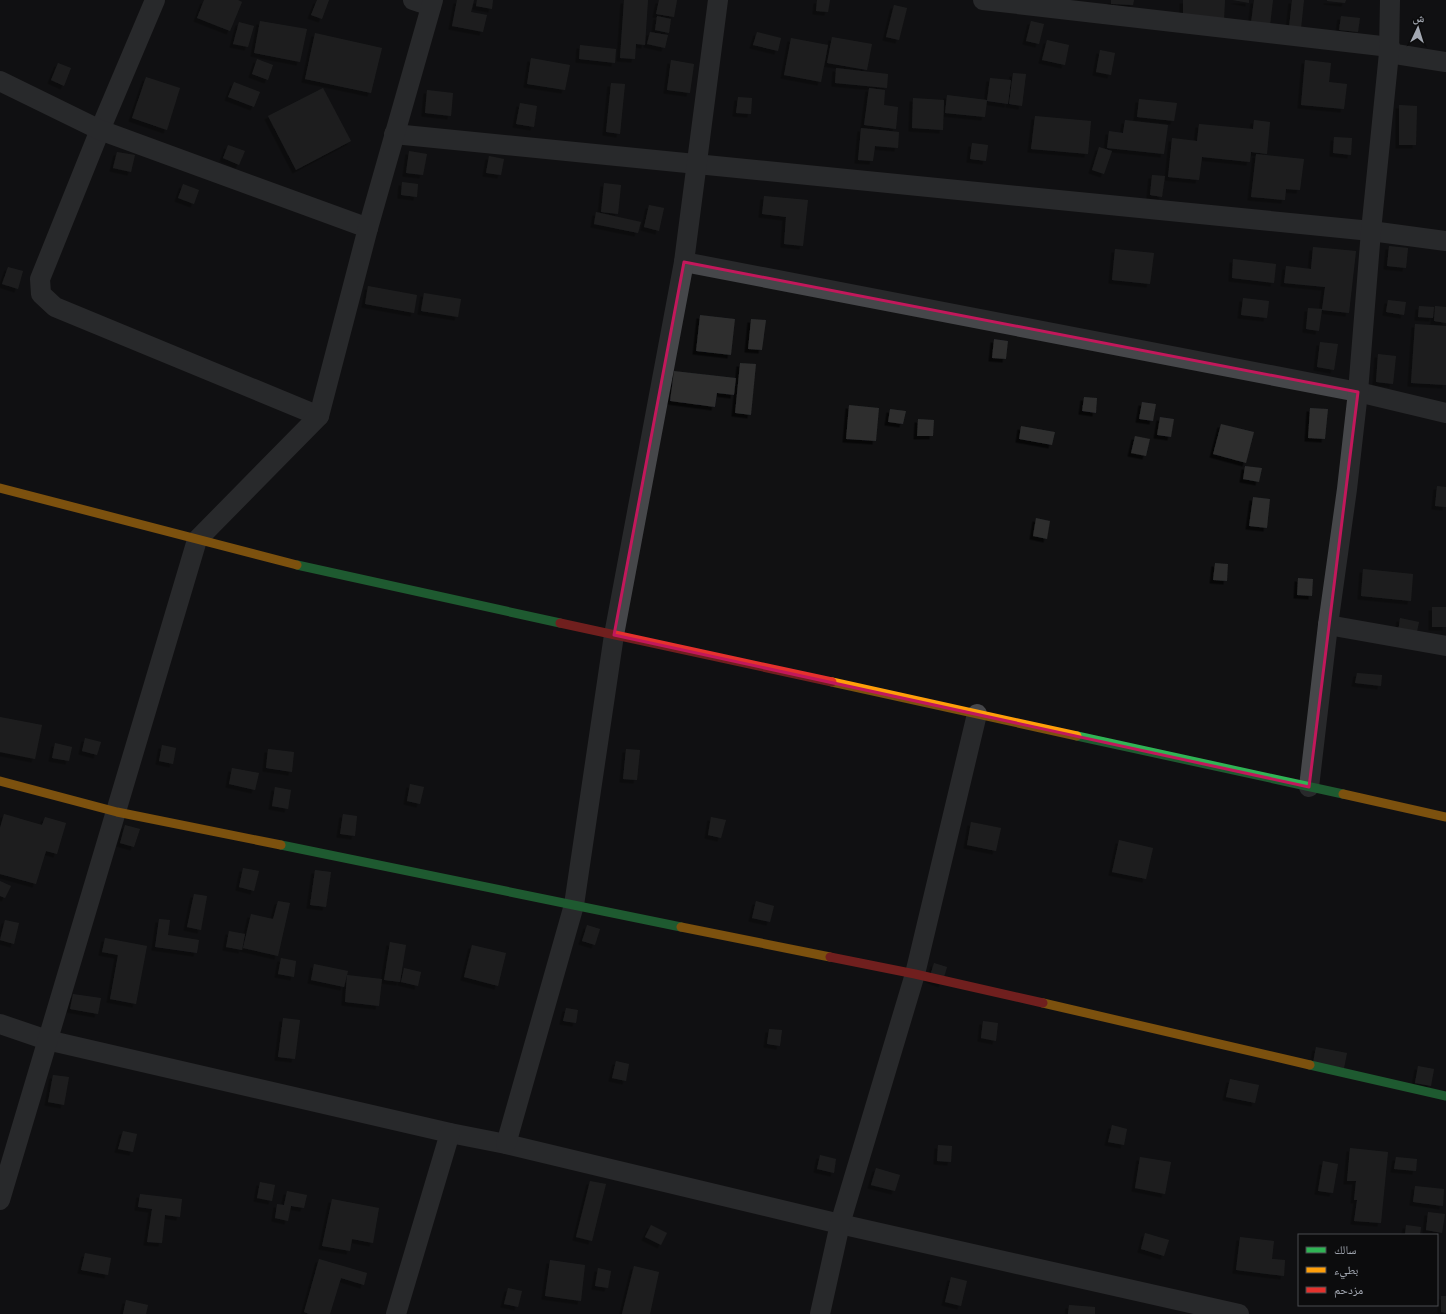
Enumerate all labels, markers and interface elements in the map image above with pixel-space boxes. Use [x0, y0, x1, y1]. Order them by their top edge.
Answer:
north arrow [1398, 8, 1438, 48]
text: ش [1412, 11, 1425, 26]
legend [1298, 1234, 1438, 1306]
text: سالك [1334, 1242, 1356, 1259]
text: بطيء [1334, 1262, 1358, 1280]
text: مزدحم [1334, 1282, 1363, 1299]

